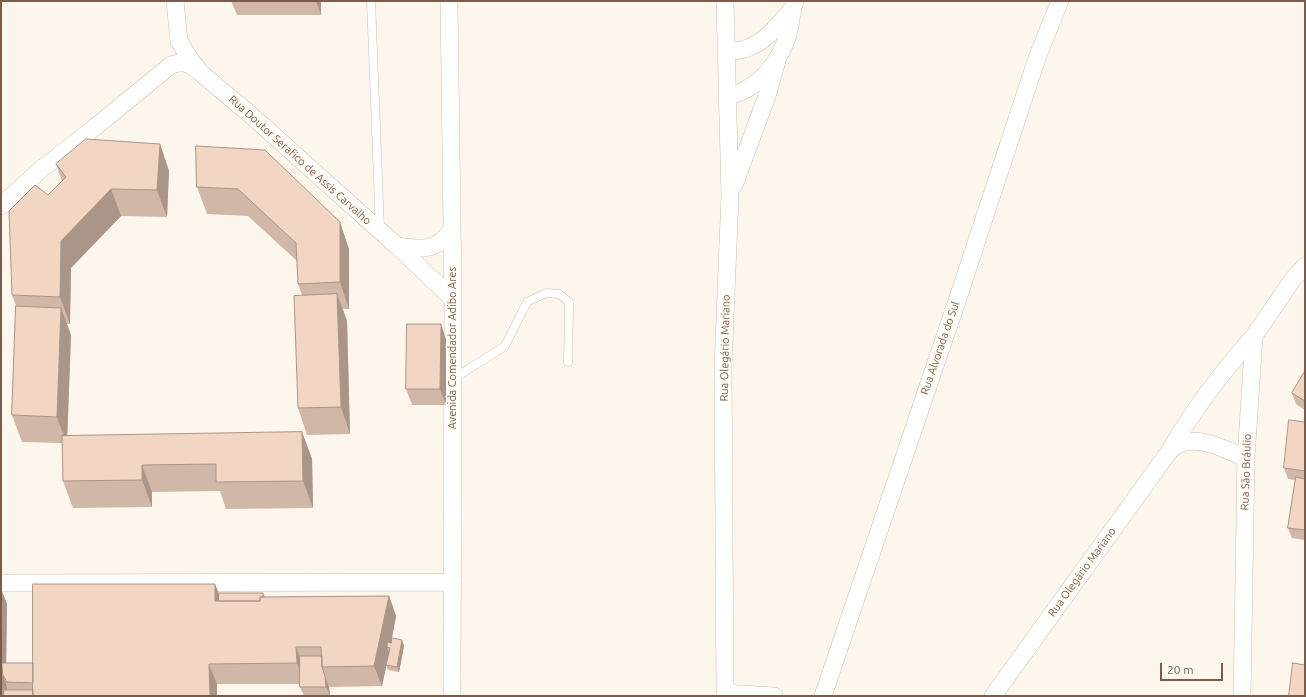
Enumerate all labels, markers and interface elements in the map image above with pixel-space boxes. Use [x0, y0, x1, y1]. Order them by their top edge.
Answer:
street label: Rua Doutor Serafico de Assis Carvalho [226, 93, 374, 227]
street label: Avenida Comendador Adibo Ares [445, 267, 459, 429]
street label: Rua Olegário Mariano [717, 294, 733, 402]
street label: Rua Alvorada do Sul [918, 300, 962, 396]
street label: Rua São Bráulio [1238, 433, 1254, 511]
street label: Rua Olegário Mariano [1045, 525, 1119, 619]
scale bar [1162, 655, 1225, 681]
text: 20 m [1167, 663, 1194, 676]

